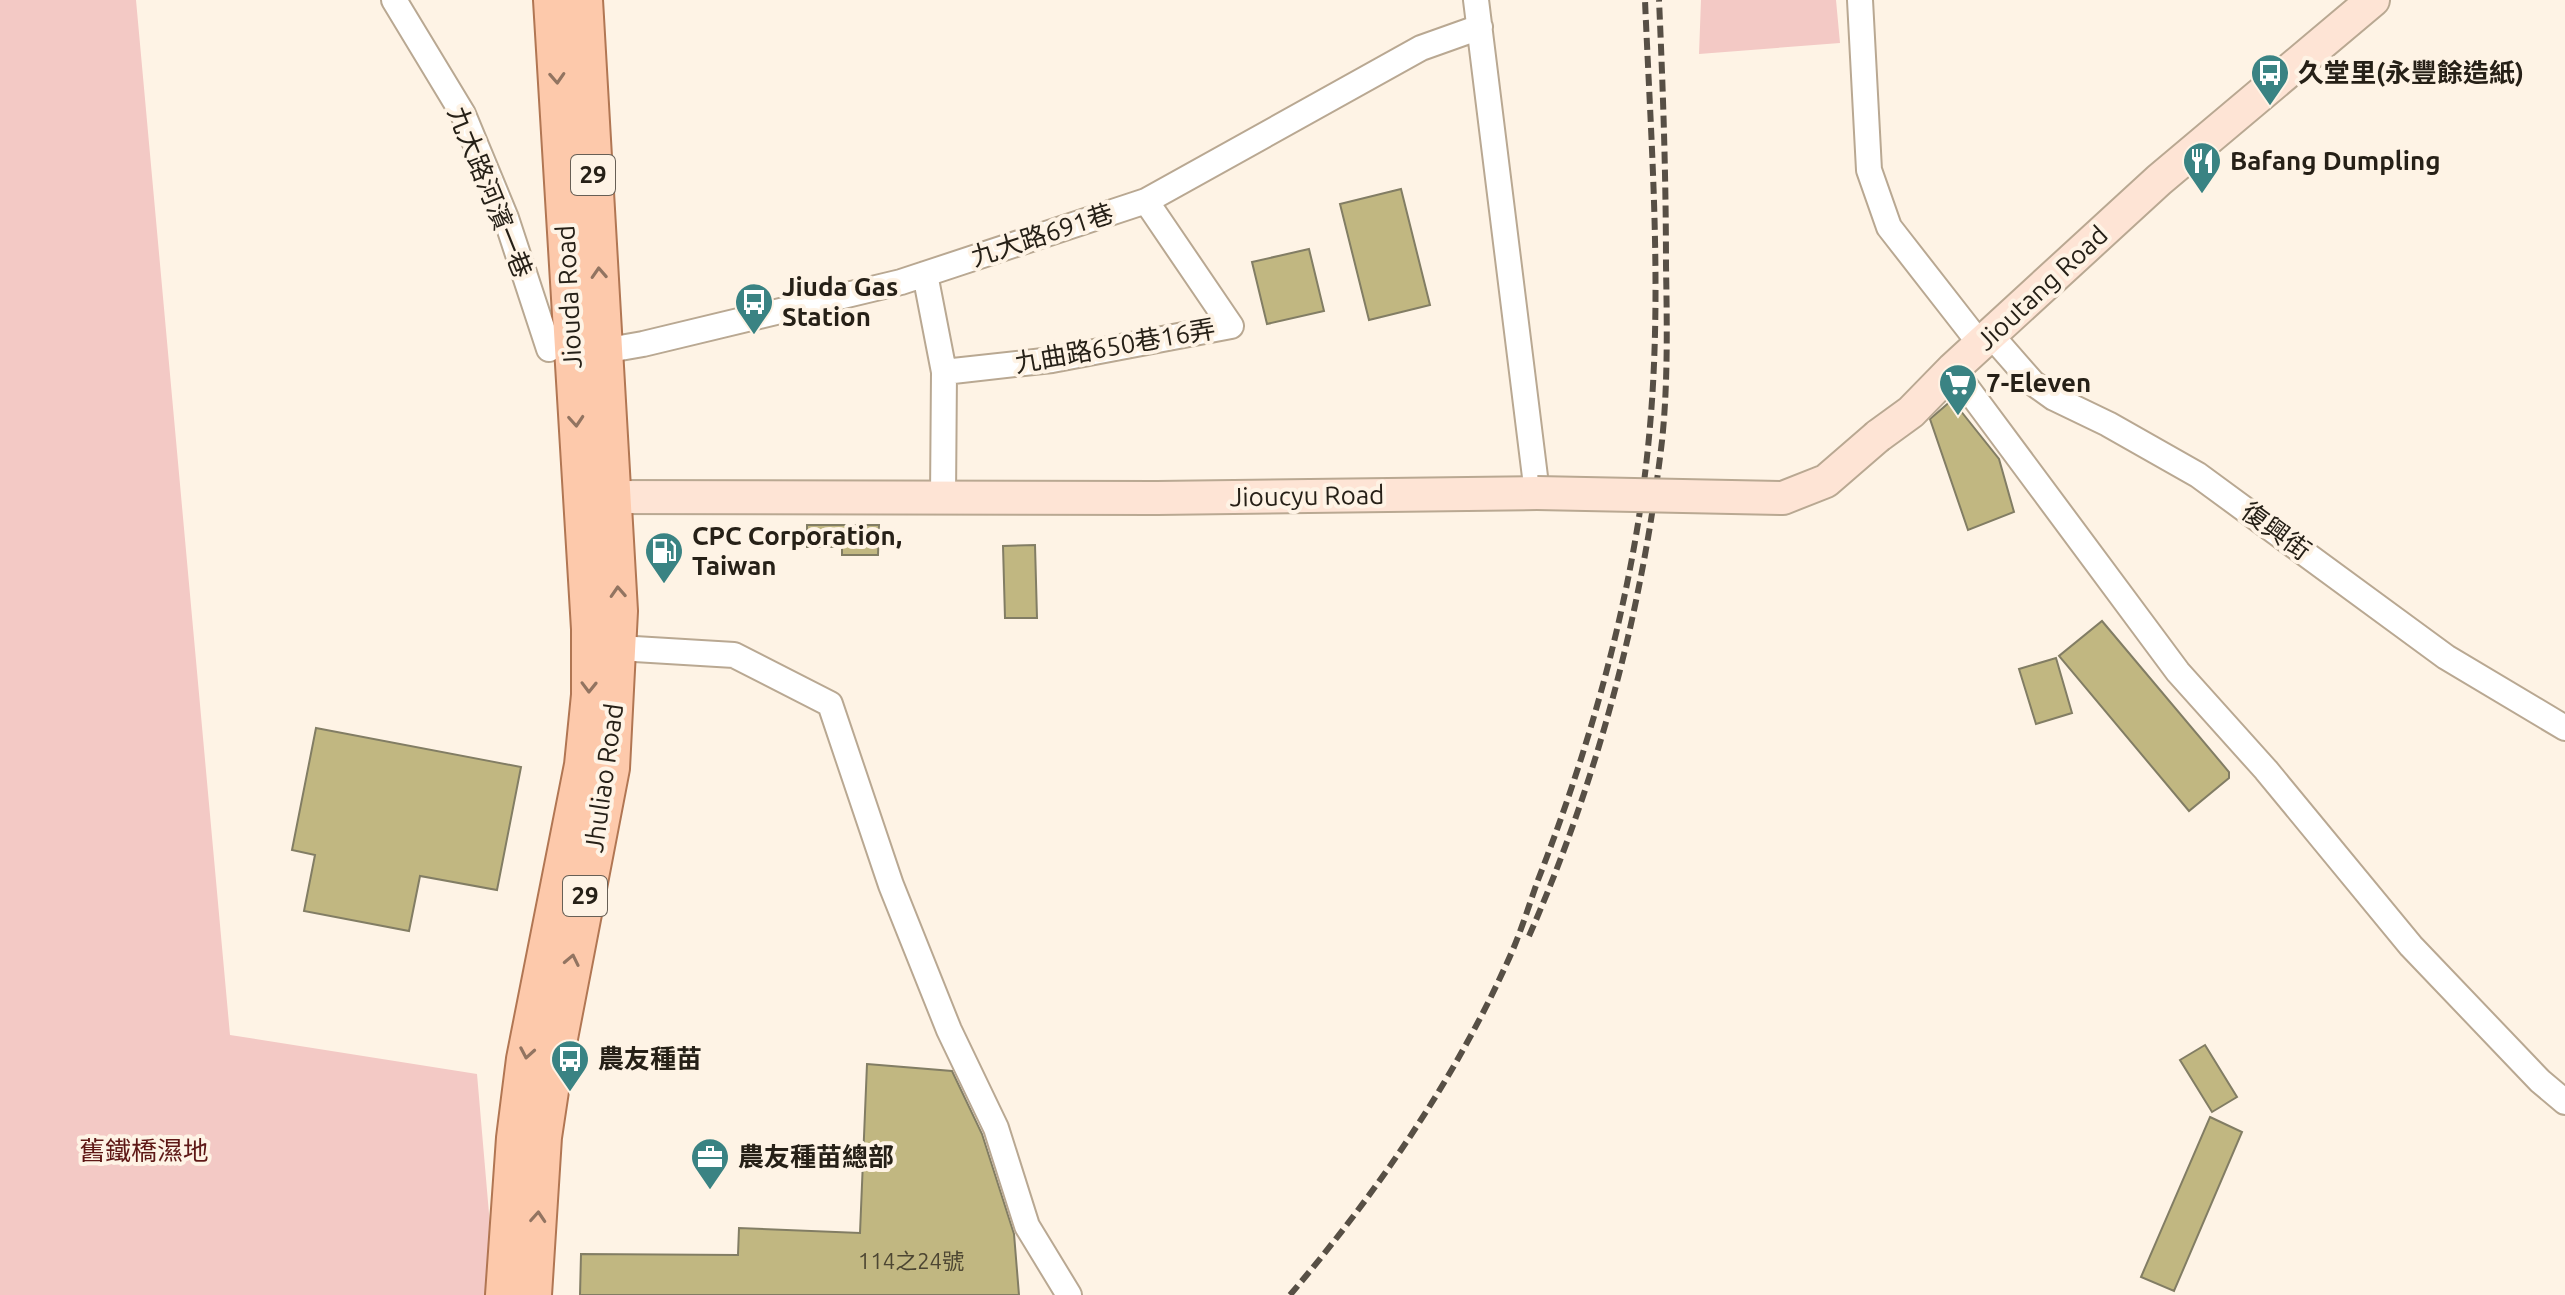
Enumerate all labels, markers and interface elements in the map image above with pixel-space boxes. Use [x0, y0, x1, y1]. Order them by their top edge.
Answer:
bus stop icon: 久堂里(永豐餘造紙) [2249, 52, 2291, 107]
place label: 久堂里(永豐餘造紙) [2298, 58, 2524, 87]
one-way arrow [548, 72, 565, 85]
street label: 九大路河濱一巷 [443, 102, 538, 282]
restaurant icon: Bafang Dumpling [2181, 140, 2223, 195]
place label: Bafang Dumpling [2230, 146, 2441, 175]
road number: 29 [571, 155, 615, 195]
street label: 九大路691巷 [967, 198, 1117, 271]
street label: Jioutang Road [1970, 220, 2113, 356]
street label: Jiouda Road [550, 225, 587, 369]
one-way arrow [590, 266, 607, 279]
place label: Jiuda Gas Station [782, 272, 898, 331]
bus stop icon: Jiuda Gas Station [733, 281, 775, 336]
street label: 九曲路650巷16弄 [1012, 314, 1218, 377]
supermarket icon: 7-Eleven [1937, 362, 1979, 417]
place label: 7-Eleven [1986, 368, 2091, 397]
one-way arrow [567, 415, 584, 428]
street label: Jioucyu Road [1229, 480, 1385, 511]
street label: 復興街 [2236, 496, 2316, 565]
place label: CPC Corporation, Taiwan [692, 521, 902, 580]
fuel station icon: CPC Corporation, Taiwan [643, 530, 685, 585]
one-way arrow [610, 585, 627, 598]
one-way arrow [581, 681, 598, 694]
street label: Jhuliao Road [579, 702, 628, 854]
road number: 29 [563, 876, 607, 916]
one-way arrow [563, 953, 580, 967]
bus stop icon: 農友種苗 [549, 1038, 591, 1093]
place label: 農友種苗 [598, 1044, 702, 1073]
one-way arrow [519, 1047, 536, 1060]
park label: 舊鐵橋濕地 [79, 1136, 209, 1165]
office icon: 農友種苗總部 [689, 1136, 731, 1191]
place label: 農友種苗總部 [738, 1142, 894, 1171]
one-way arrow [529, 1210, 546, 1223]
house number: 114之24號 [858, 1248, 964, 1273]

